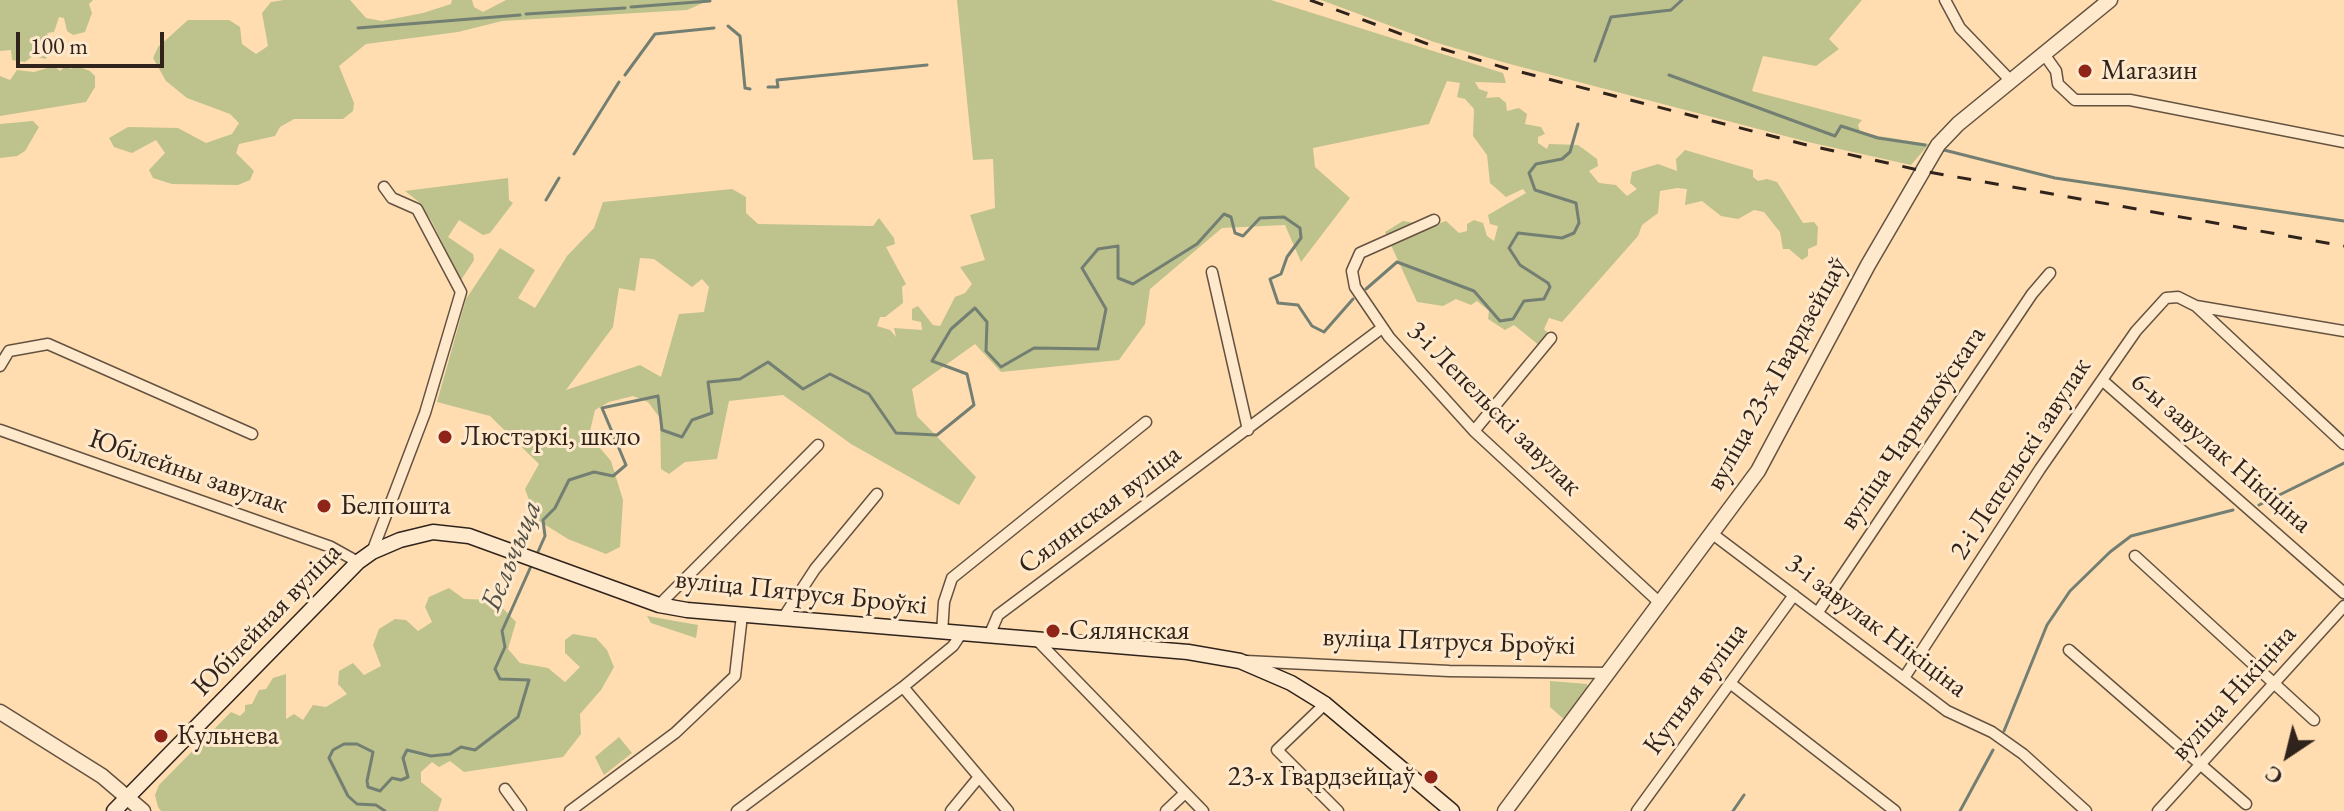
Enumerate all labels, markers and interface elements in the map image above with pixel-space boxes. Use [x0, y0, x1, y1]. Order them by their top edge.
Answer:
scale bar [20, 16, 168, 66]
text: 100 m [30, 30, 88, 61]
place label: Магазин [2101, 54, 2198, 88]
marker: Магазин [2076, 62, 2094, 80]
street label: вуліца 23-х Гвардзейцаў [1699, 251, 1855, 497]
street label: 3-і Лепельскі завулак [1399, 314, 1589, 504]
street label: вуліца Чарняхоўскага [1832, 320, 1994, 536]
street label: 2-і Лепельскі завулак [1943, 352, 2099, 566]
street label: 6-ы завулак Нікіціна [2124, 365, 2318, 541]
place label: Люстэркі, шкло [461, 420, 641, 454]
street label: Юбілейны завулак [84, 422, 292, 522]
marker: Люстэркі, шкло [436, 428, 454, 446]
street label: Сялянская вуліца [1012, 438, 1188, 582]
place label: Белпошта [340, 489, 451, 523]
water label: Бельчыца [473, 495, 551, 617]
marker: Белпошта [315, 497, 333, 515]
street label: Юбілейная вуліца [185, 536, 349, 704]
street label: 3-і завулак Нікіціна [1778, 547, 1974, 705]
street label: вуліца Пятруся Броўкі [673, 563, 929, 623]
place label: Сялянская [1069, 614, 1190, 648]
street label: Кутняя вуліца [1637, 616, 1755, 762]
street label: вуліца Нікіціна [2164, 618, 2304, 768]
street label: вуліца Пятруся Броўкі [1322, 621, 1576, 663]
marker: Сялянская [1044, 622, 1062, 640]
north arrow [2248, 715, 2328, 795]
place label: Кульнева [177, 719, 279, 753]
marker: Кульнева [152, 727, 170, 745]
text: С [2259, 759, 2289, 791]
place label: 23-х Гвардзейцаў [1228, 760, 1415, 794]
marker: 23-х Гвардзейцаў [1422, 768, 1440, 786]

